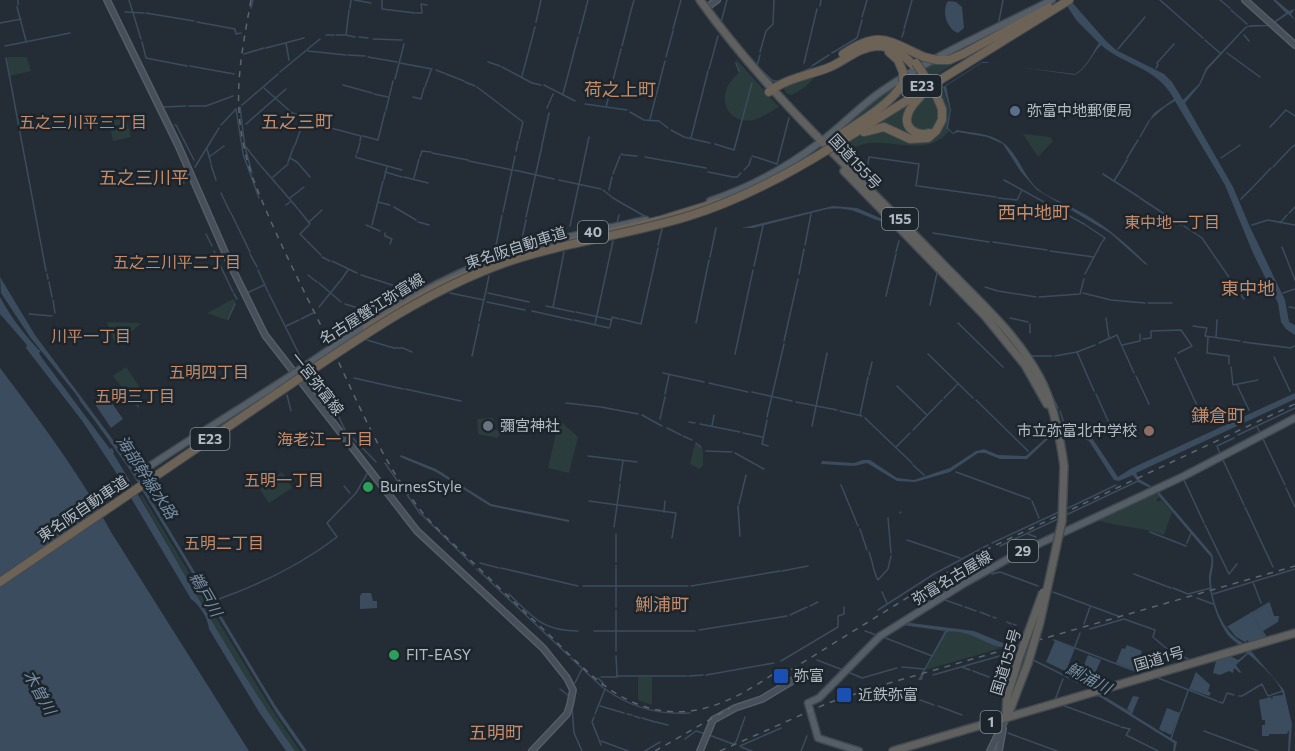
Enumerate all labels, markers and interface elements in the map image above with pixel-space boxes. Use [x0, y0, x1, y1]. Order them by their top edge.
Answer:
road number: E23 [902, 75, 942, 97]
district label: 荷之上町 [584, 78, 656, 100]
place label: 弥富中地郵便局 [1027, 101, 1132, 119]
marker: 弥富中地郵便局 [1008, 104, 1022, 118]
district label: 五之三町 [261, 110, 333, 132]
district label: 五之三川平三丁目 [19, 112, 147, 131]
street label: 国道155号 [826, 130, 886, 193]
district label: 五之三川平 [99, 166, 189, 188]
district label: 西中地町 [998, 201, 1070, 223]
road number: 155 [882, 208, 918, 230]
district label: 東中地一丁目 [1124, 212, 1220, 231]
road number: 40 [578, 221, 608, 243]
street label: 東名阪自動車道 [463, 222, 568, 272]
district label: 五之三川平二丁目 [113, 252, 241, 271]
street label: 名古屋蟹江弥富線 [316, 269, 427, 348]
district label: 東中地 [1221, 277, 1275, 299]
district label: 川平一丁目 [51, 326, 131, 345]
street label: 一宮弥富線 [288, 348, 348, 418]
district label: 五明四丁目 [169, 362, 249, 381]
district label: 五明三丁目 [95, 386, 175, 405]
district label: 鎌倉町 [1191, 404, 1245, 426]
place label: 彌宮神社 [500, 416, 560, 434]
marker: 彌宮神社 [481, 419, 495, 433]
place label: 市立弥富北中学校 [1017, 421, 1137, 439]
marker: 市立弥富北中学校 [1142, 424, 1156, 438]
road number: E23 [190, 428, 230, 450]
district label: 海老江一丁目 [277, 429, 373, 448]
water label: 海部幹線水路 [113, 431, 183, 524]
district label: 五明一丁目 [244, 470, 324, 489]
street label: 東名阪自動車道 [34, 471, 131, 545]
place label: BurnesStyle [380, 477, 462, 495]
marker: BurnesStyle [361, 480, 375, 494]
district label: 五明二丁目 [184, 533, 264, 552]
road number: 29 [1008, 540, 1038, 562]
street label: 弥富名古屋線 [908, 546, 995, 608]
water label: 鵜戸川 [186, 568, 228, 621]
district label: 鯏浦町 [635, 593, 689, 615]
street label: 国道155号 [986, 626, 1024, 697]
street label: 国道1号 [1132, 642, 1186, 674]
place label: FIT-EASY [406, 645, 472, 663]
marker: FIT-EASY [387, 648, 401, 662]
water label: 鯏浦川 [1064, 658, 1117, 698]
water label: 木曽川 [20, 666, 61, 719]
place label: 弥富 [794, 666, 824, 684]
marker: 弥富 [772, 667, 790, 685]
place label: 近鉄弥富 [858, 685, 918, 703]
marker: 近鉄弥富 [835, 686, 853, 704]
road number: 1 [980, 711, 1002, 733]
district label: 五明町 [469, 721, 523, 743]

